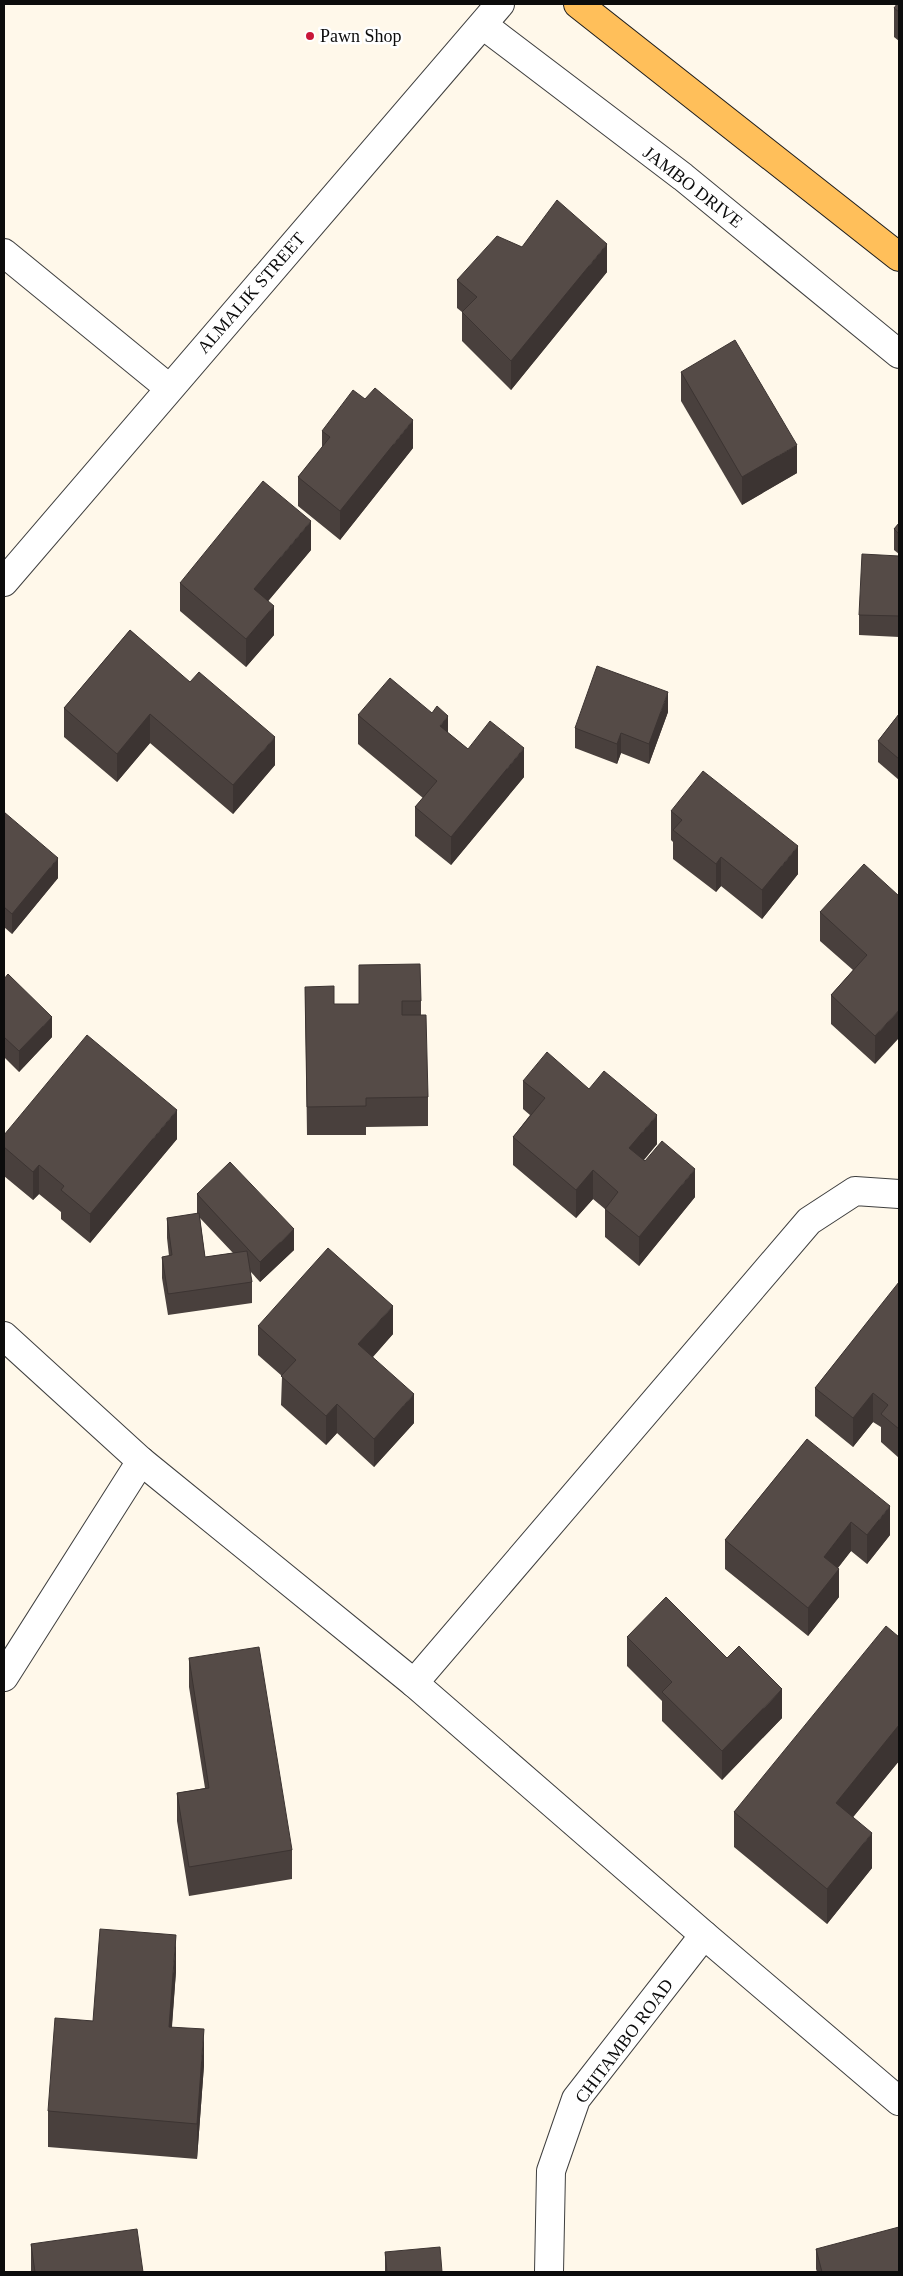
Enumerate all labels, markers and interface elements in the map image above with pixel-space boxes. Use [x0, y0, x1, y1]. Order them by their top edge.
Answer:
place label: Pawn Shop [320, 26, 402, 46]
marker: Pawn Shop [304, 30, 316, 42]
street label: JAMBO DRIVE [639, 142, 747, 232]
street label: ALMALIK STREET [193, 229, 309, 357]
street label: CHITAMBO ROAD [571, 1975, 677, 2107]

